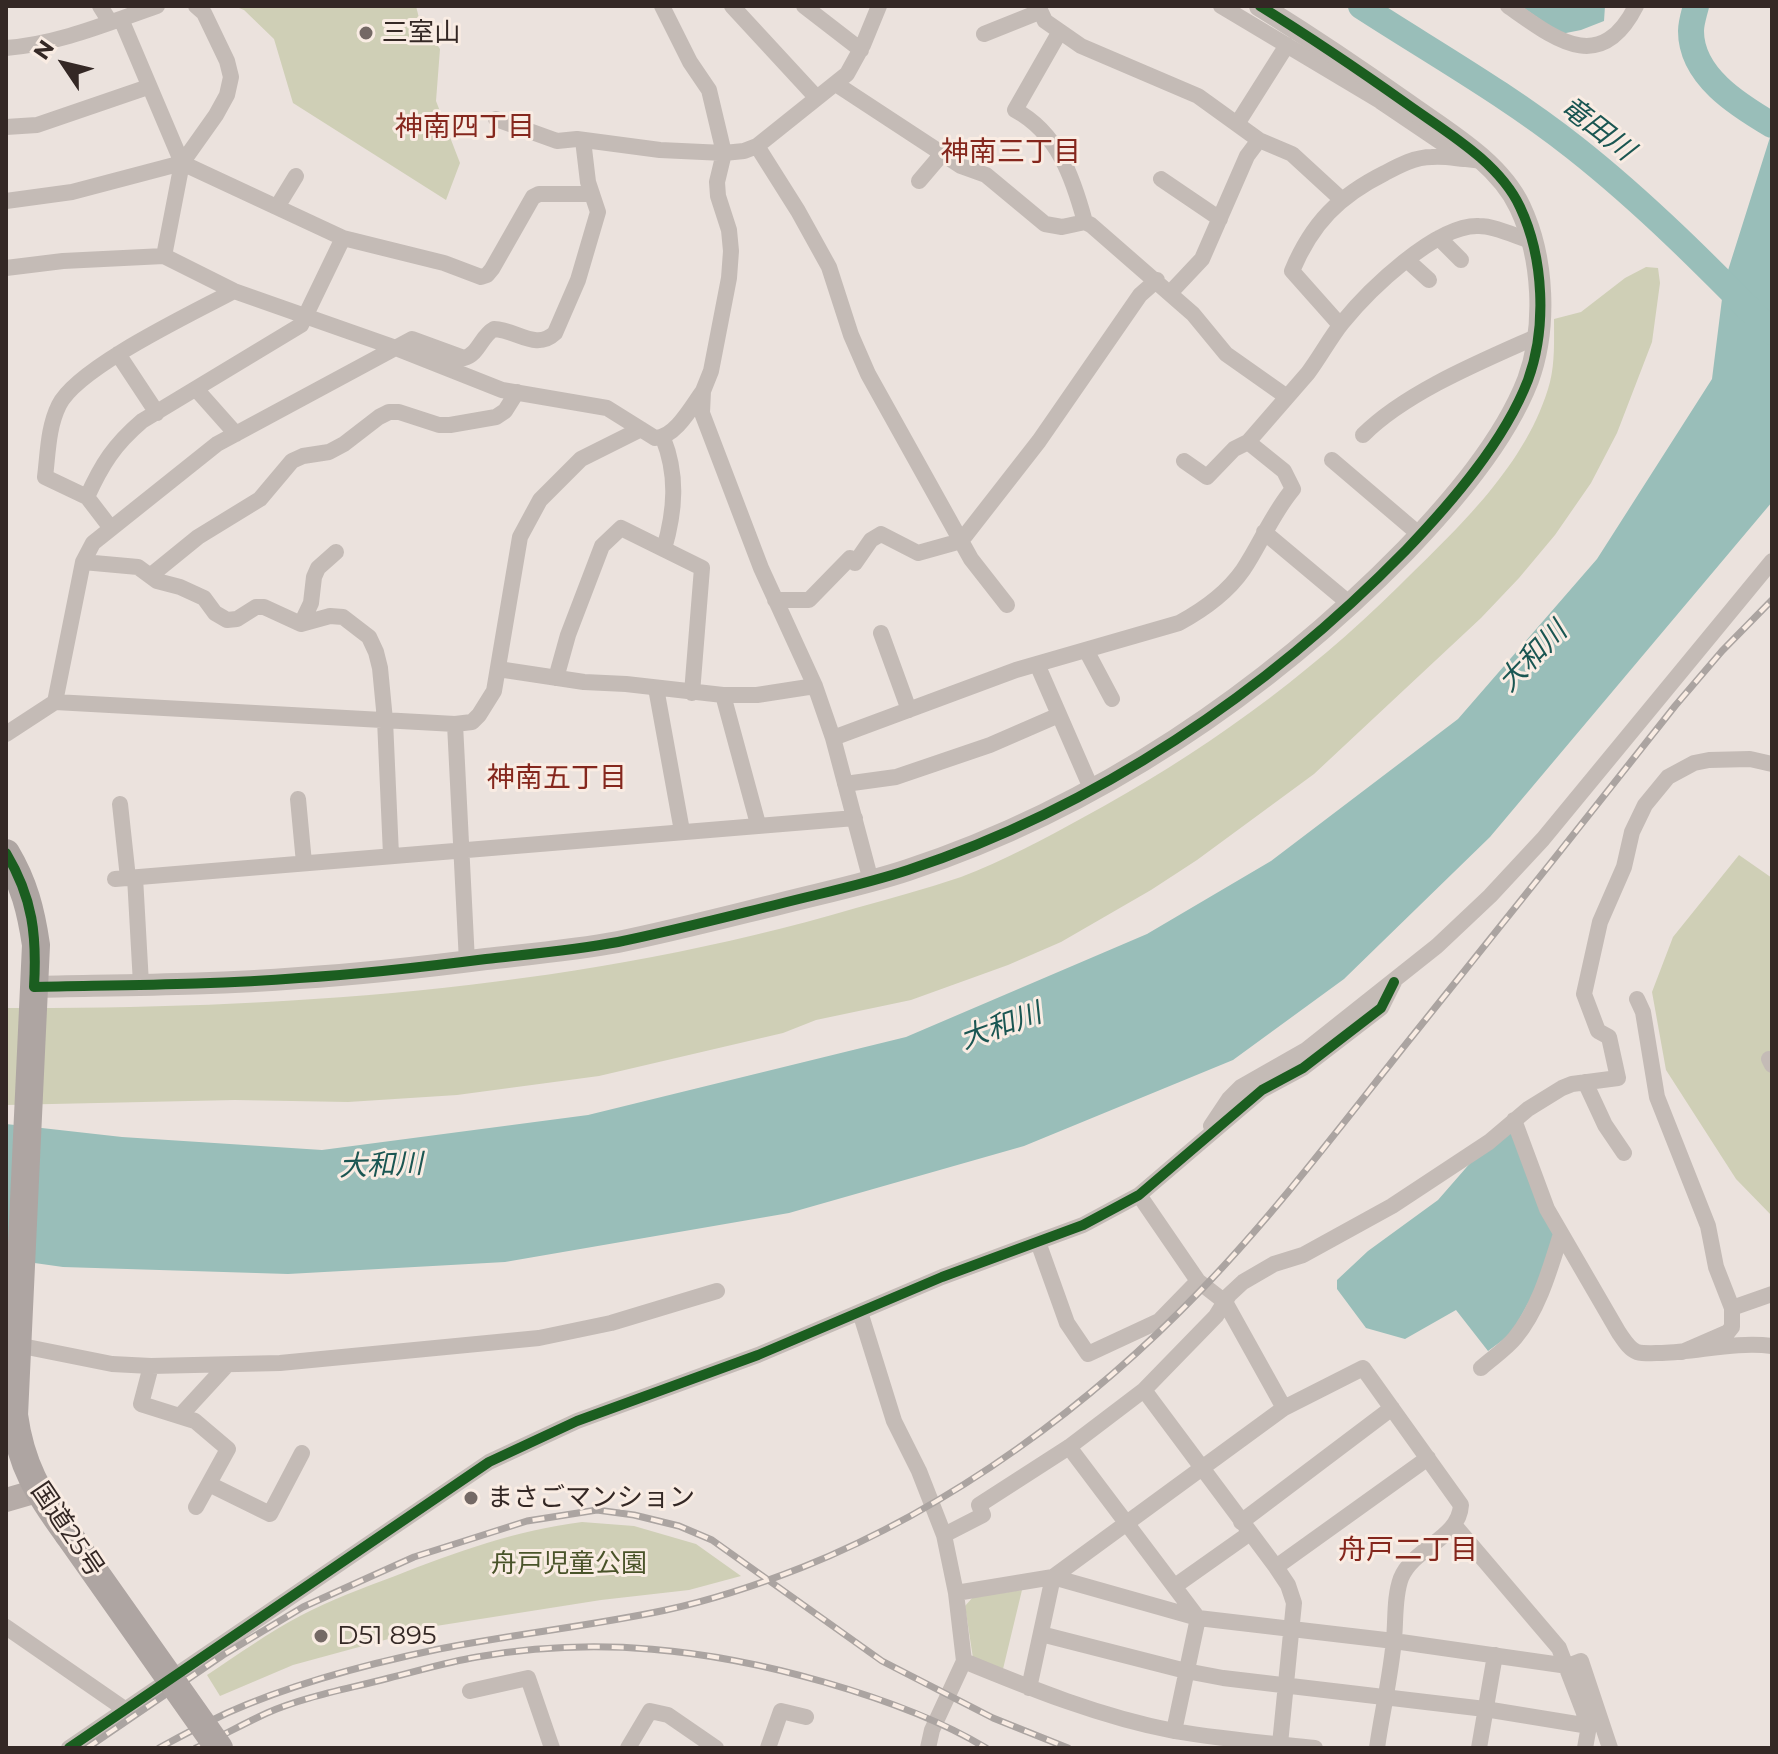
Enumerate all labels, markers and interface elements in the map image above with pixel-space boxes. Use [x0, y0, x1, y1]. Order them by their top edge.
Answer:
place label: 三室山 [382, 17, 460, 49]
north arrow [24, 24, 104, 104]
marker: 三室山 [357, 24, 375, 42]
text: N [28, 35, 60, 65]
water label: 竜田川 [1554, 90, 1640, 168]
district label: 神南四丁目 [395, 111, 535, 145]
district label: 神南三丁目 [941, 136, 1081, 170]
water label: 大和川 [1492, 615, 1574, 699]
district label: 神南五丁目 [487, 762, 627, 796]
water label: 大和川 [956, 997, 1046, 1057]
water label: 大和川 [338, 1148, 424, 1184]
street label: 国道25号 [24, 1477, 110, 1583]
place label: まさごマンション [487, 1482, 695, 1514]
marker: まさごマンション [462, 1489, 480, 1507]
district label: 舟戸二丁目 [1338, 1534, 1478, 1568]
park label: 舟戸児童公園 [491, 1548, 647, 1580]
place label: D51 895 [337, 1620, 437, 1652]
marker: D51 895 [312, 1627, 330, 1645]

